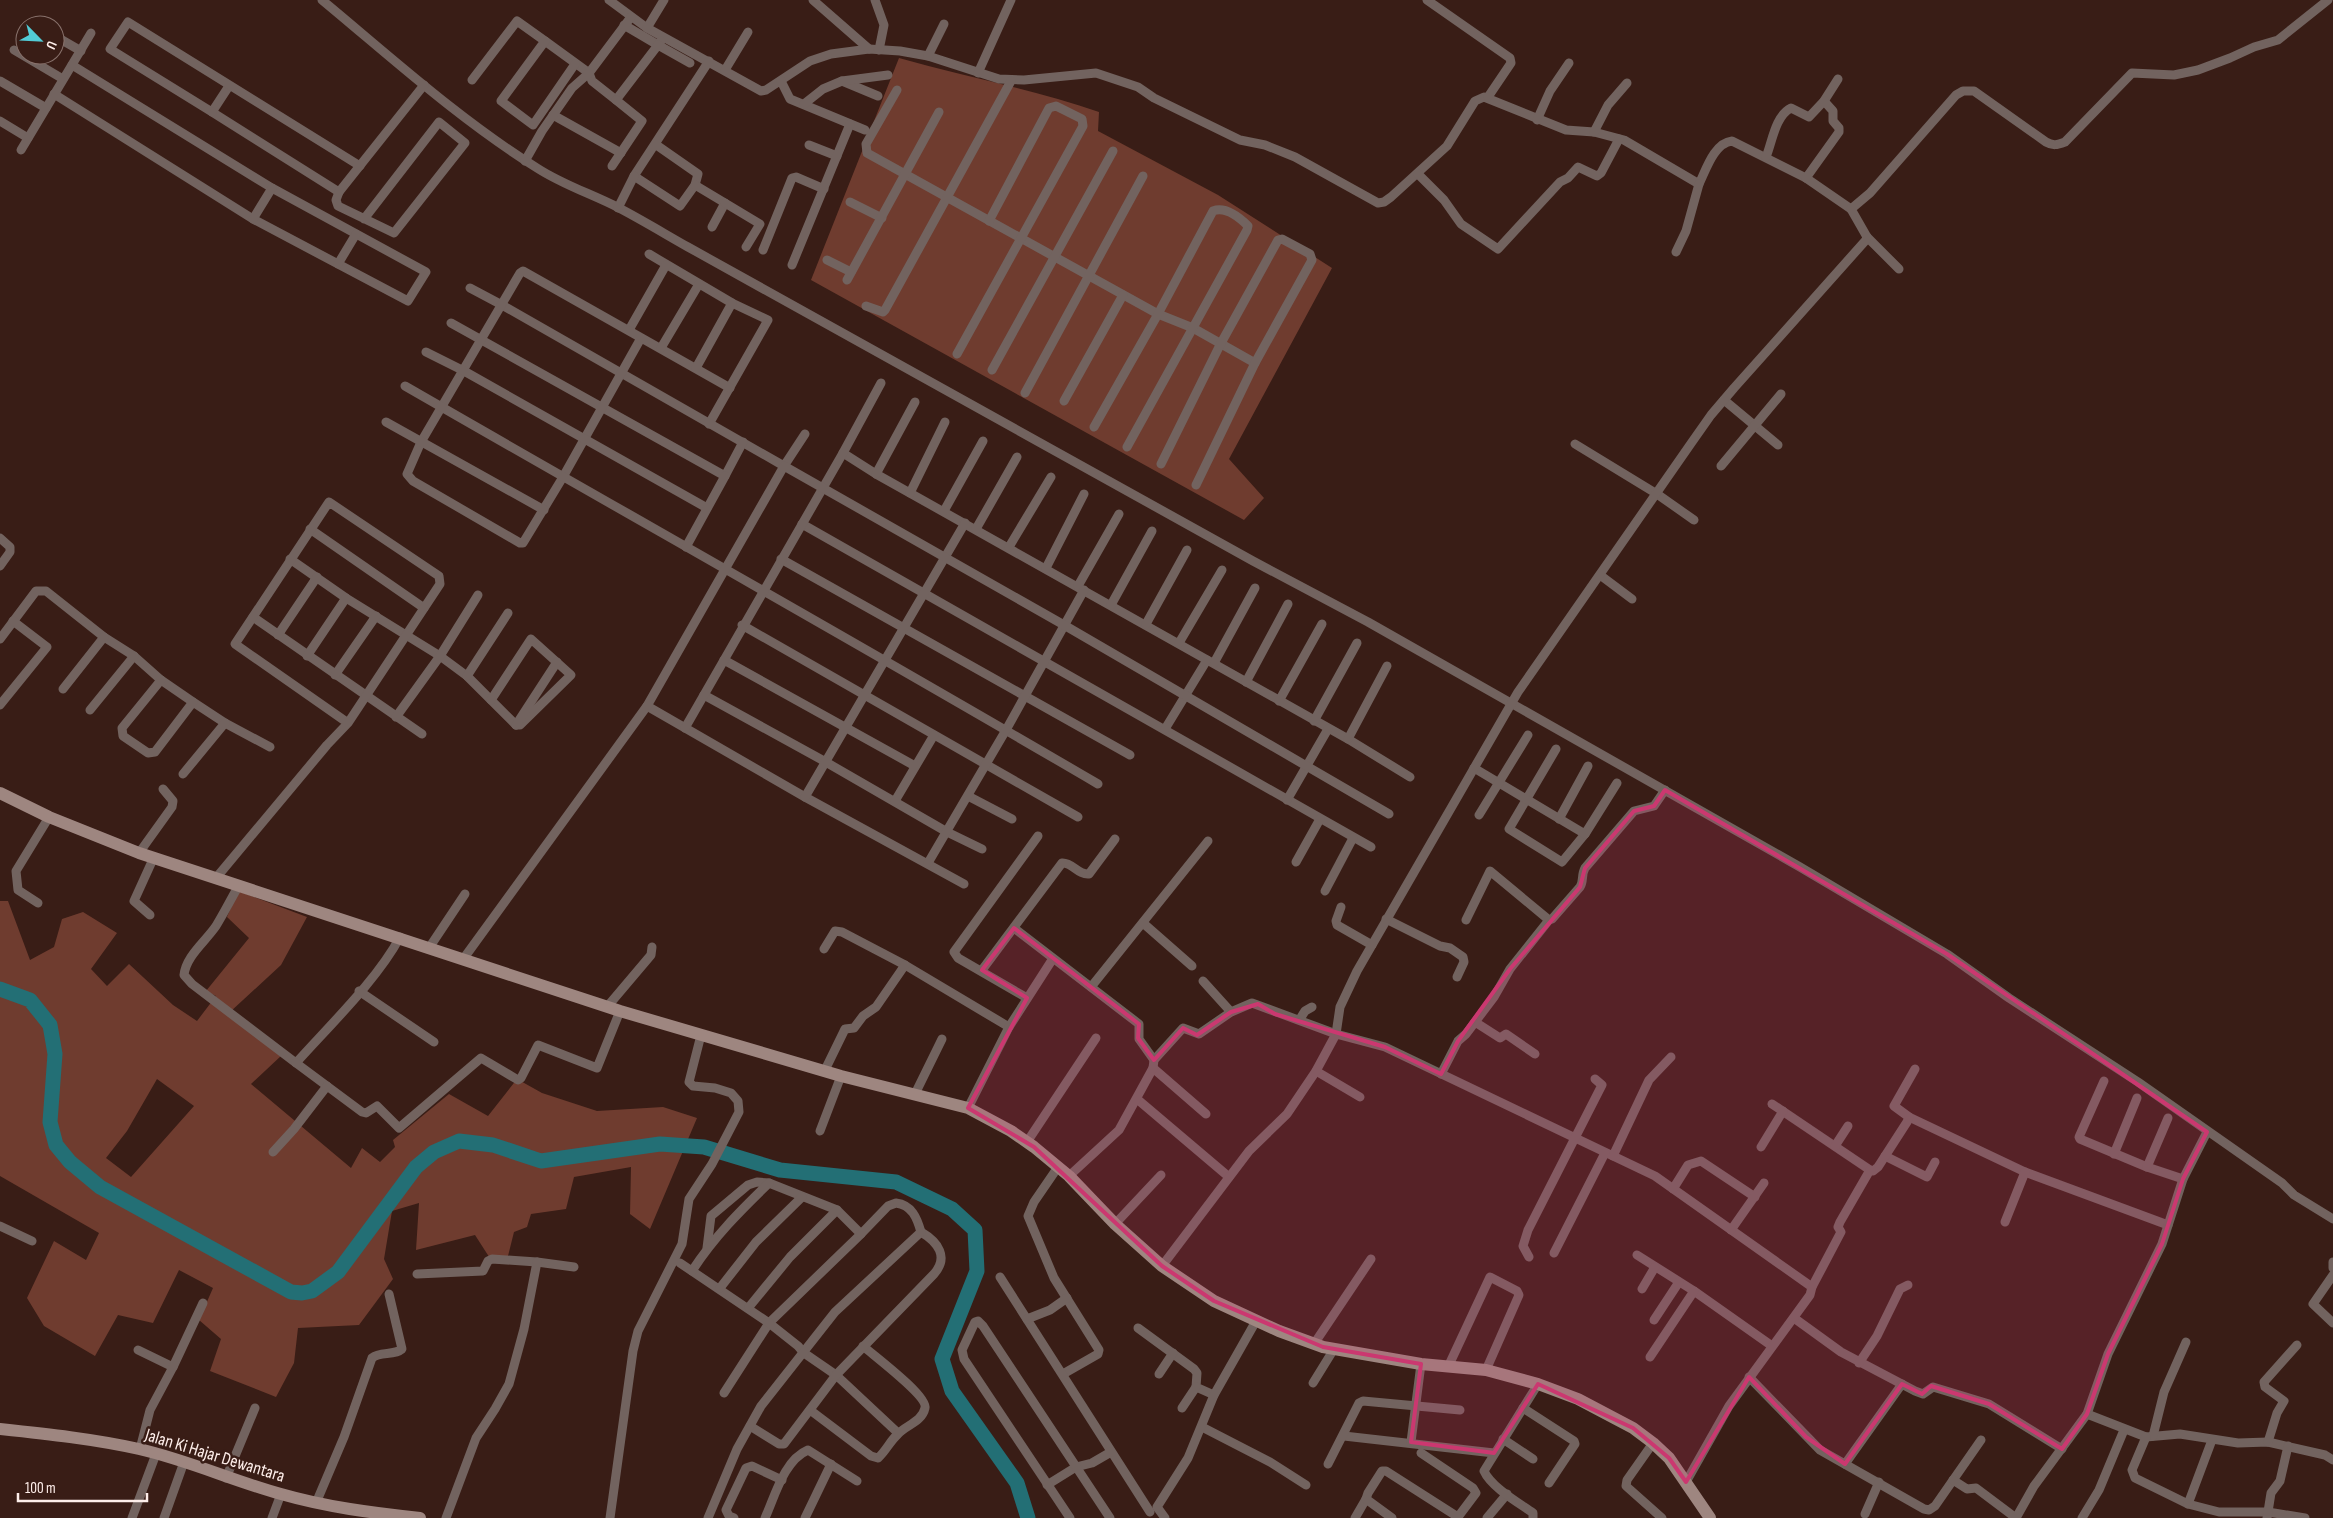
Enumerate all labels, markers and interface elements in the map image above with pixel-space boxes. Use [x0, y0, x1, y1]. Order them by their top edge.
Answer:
north arrow [15, 15, 65, 65]
text: U [42, 38, 61, 52]
street label: Jalan Ki Hajar Dewantara [142, 1424, 287, 1487]
scale bar [18, 1470, 146, 1502]
text: 100 m [25, 1479, 56, 1498]

